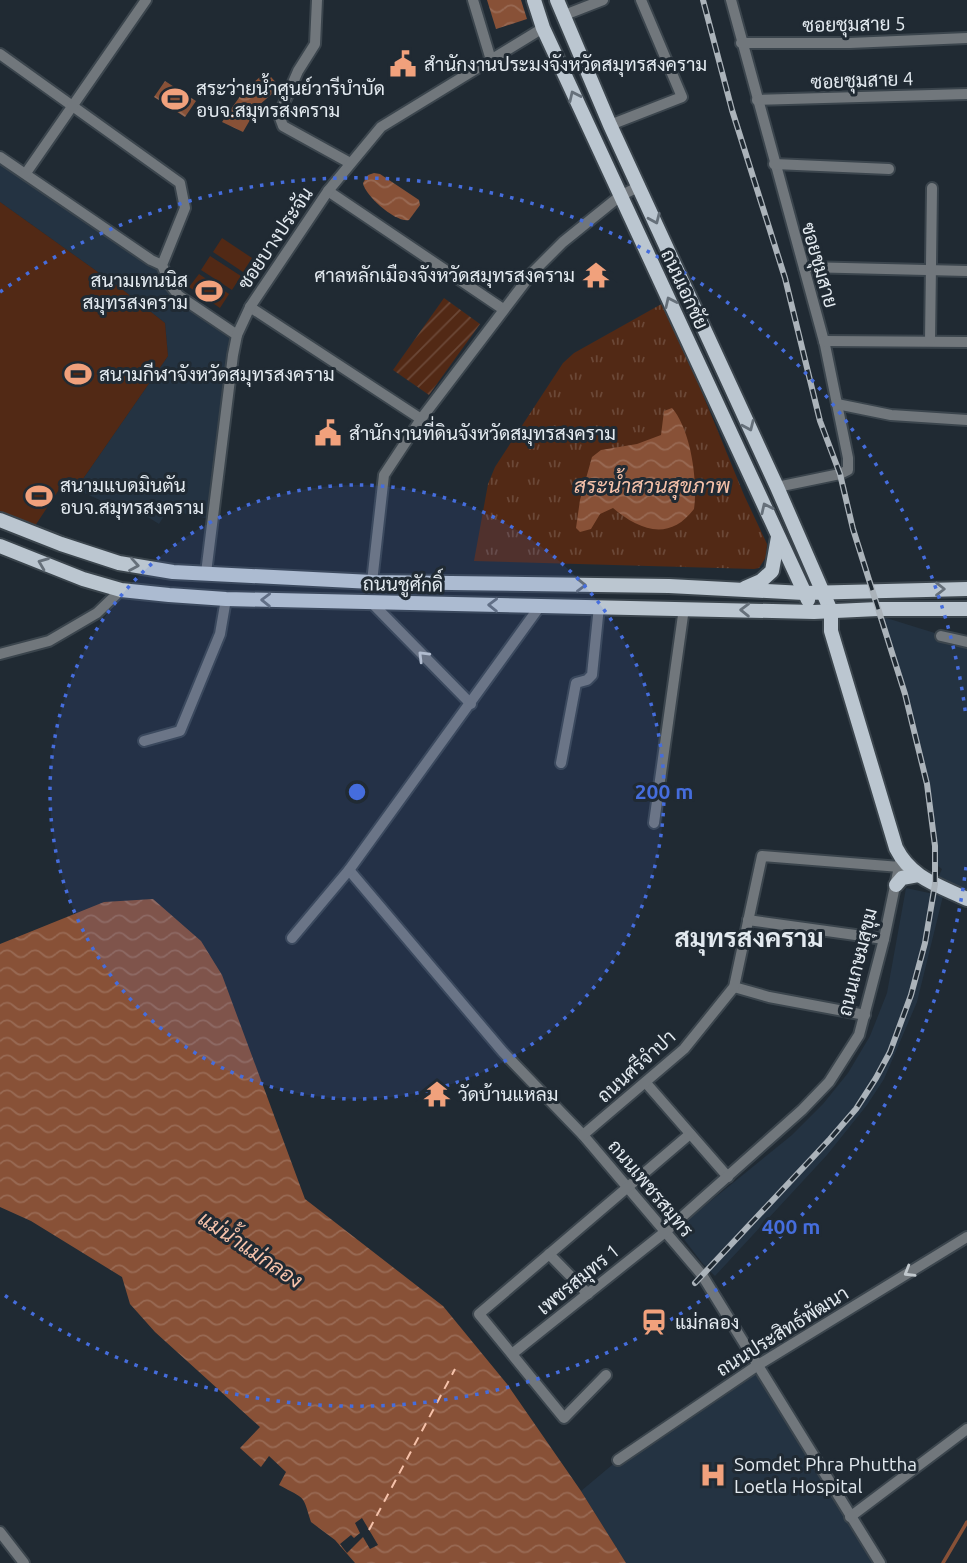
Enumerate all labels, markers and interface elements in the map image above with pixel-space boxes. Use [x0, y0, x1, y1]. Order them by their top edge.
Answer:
street label: ซอยชุมสาย 5 [802, 12, 906, 38]
public building icon: สำนักงานประมงจังหวัดสมุทรสงคราม [388, 49, 418, 79]
place label: สำนักงานประมงจังหวัดสมุทรสงคราม [424, 53, 707, 77]
street label: ซอยชุมสาย 4 [810, 67, 914, 95]
place label: สระว่ายน้ำศูนย์วารีบำบัด อบจ.สมุทรสงคราม [196, 73, 385, 123]
sports icon: สระว่ายน้ำศูนย์วารีบำบัด อบจ.สมุทรสงคราม [160, 84, 190, 114]
one-way arrow [568, 91, 582, 103]
street label: ซอยบางประจัน [233, 183, 317, 293]
one-way arrow [647, 211, 661, 224]
street label: ซอยชุมสาย [795, 220, 843, 311]
street label: ถนนเอกชัย [657, 246, 713, 332]
temple icon: ศาลหลักเมืองจังหวัดสมุทรสงคราม [581, 260, 611, 290]
place label: ศาลหลักเมืองจังหวัดสมุทรสงคราม [314, 264, 575, 288]
place label: สนามเทนนิส สมุทรสงคราม [82, 269, 188, 315]
sports icon: สนามเทนนิส สมุทรสงคราม [194, 276, 224, 306]
one-way arrow [664, 297, 678, 309]
sports icon: สนามกีฬาจังหวัดสมุทรสงคราม [63, 359, 93, 389]
place label: สนามกีฬาจังหวัดสมุทรสงคราม [99, 362, 335, 387]
place label: สำนักงานที่ดินจังหวัดสมุทรสงคราม [349, 416, 616, 446]
public building icon: สำนักงานที่ดินจังหวัดสมุทรสงคราม [313, 418, 343, 448]
one-way arrow [741, 418, 755, 431]
water label: สระน้ำสวนสุขภาพ [574, 468, 730, 500]
place label: สนามแบดมินตัน อบจ.สมุทรสงคราม [60, 474, 204, 520]
sports icon: สนามแบดมินตัน อบจ.สมุทรสงคราม [24, 481, 54, 511]
one-way arrow [760, 503, 774, 515]
one-way arrow [128, 557, 140, 572]
one-way arrow [38, 558, 50, 572]
street label: ถนนชูศักดิ์ [363, 565, 444, 599]
one-way arrow [576, 577, 587, 593]
one-way arrow [936, 581, 946, 597]
one-way arrow [260, 592, 271, 608]
one-way arrow [488, 597, 498, 613]
one-way arrow [740, 603, 751, 618]
one-way arrow [418, 651, 431, 664]
text: 200 m [635, 779, 693, 803]
centre of rings [345, 780, 369, 804]
street label: ถนนเกษมสุขุม [833, 906, 883, 1019]
district label: สมุทรสงคราม [674, 923, 824, 956]
street label: ถนนศรีจำปา [592, 1025, 680, 1107]
temple icon: วัดบ้านแหลม [422, 1079, 452, 1109]
place label: วัดบ้านแหลม [458, 1083, 558, 1105]
street label: ถนนเพชรสมุทร [603, 1135, 698, 1242]
water label: แม่น้ำแม่กลอง [195, 1201, 310, 1292]
text: 400 m [762, 1214, 820, 1238]
street label: เพชรสมุทร 1 [532, 1239, 625, 1320]
one-way arrow [903, 1264, 916, 1277]
street label: ถนนประสิทธ์พัฒนา [711, 1281, 852, 1381]
station icon: แม่กลอง [639, 1307, 669, 1337]
place label: แม่กลอง [675, 1311, 739, 1333]
place label: Somdet Phra Phuttha Loetla Hospital [734, 1453, 917, 1497]
hospital icon: Somdet Phra Phuttha Loetla Hospital [698, 1460, 728, 1490]

